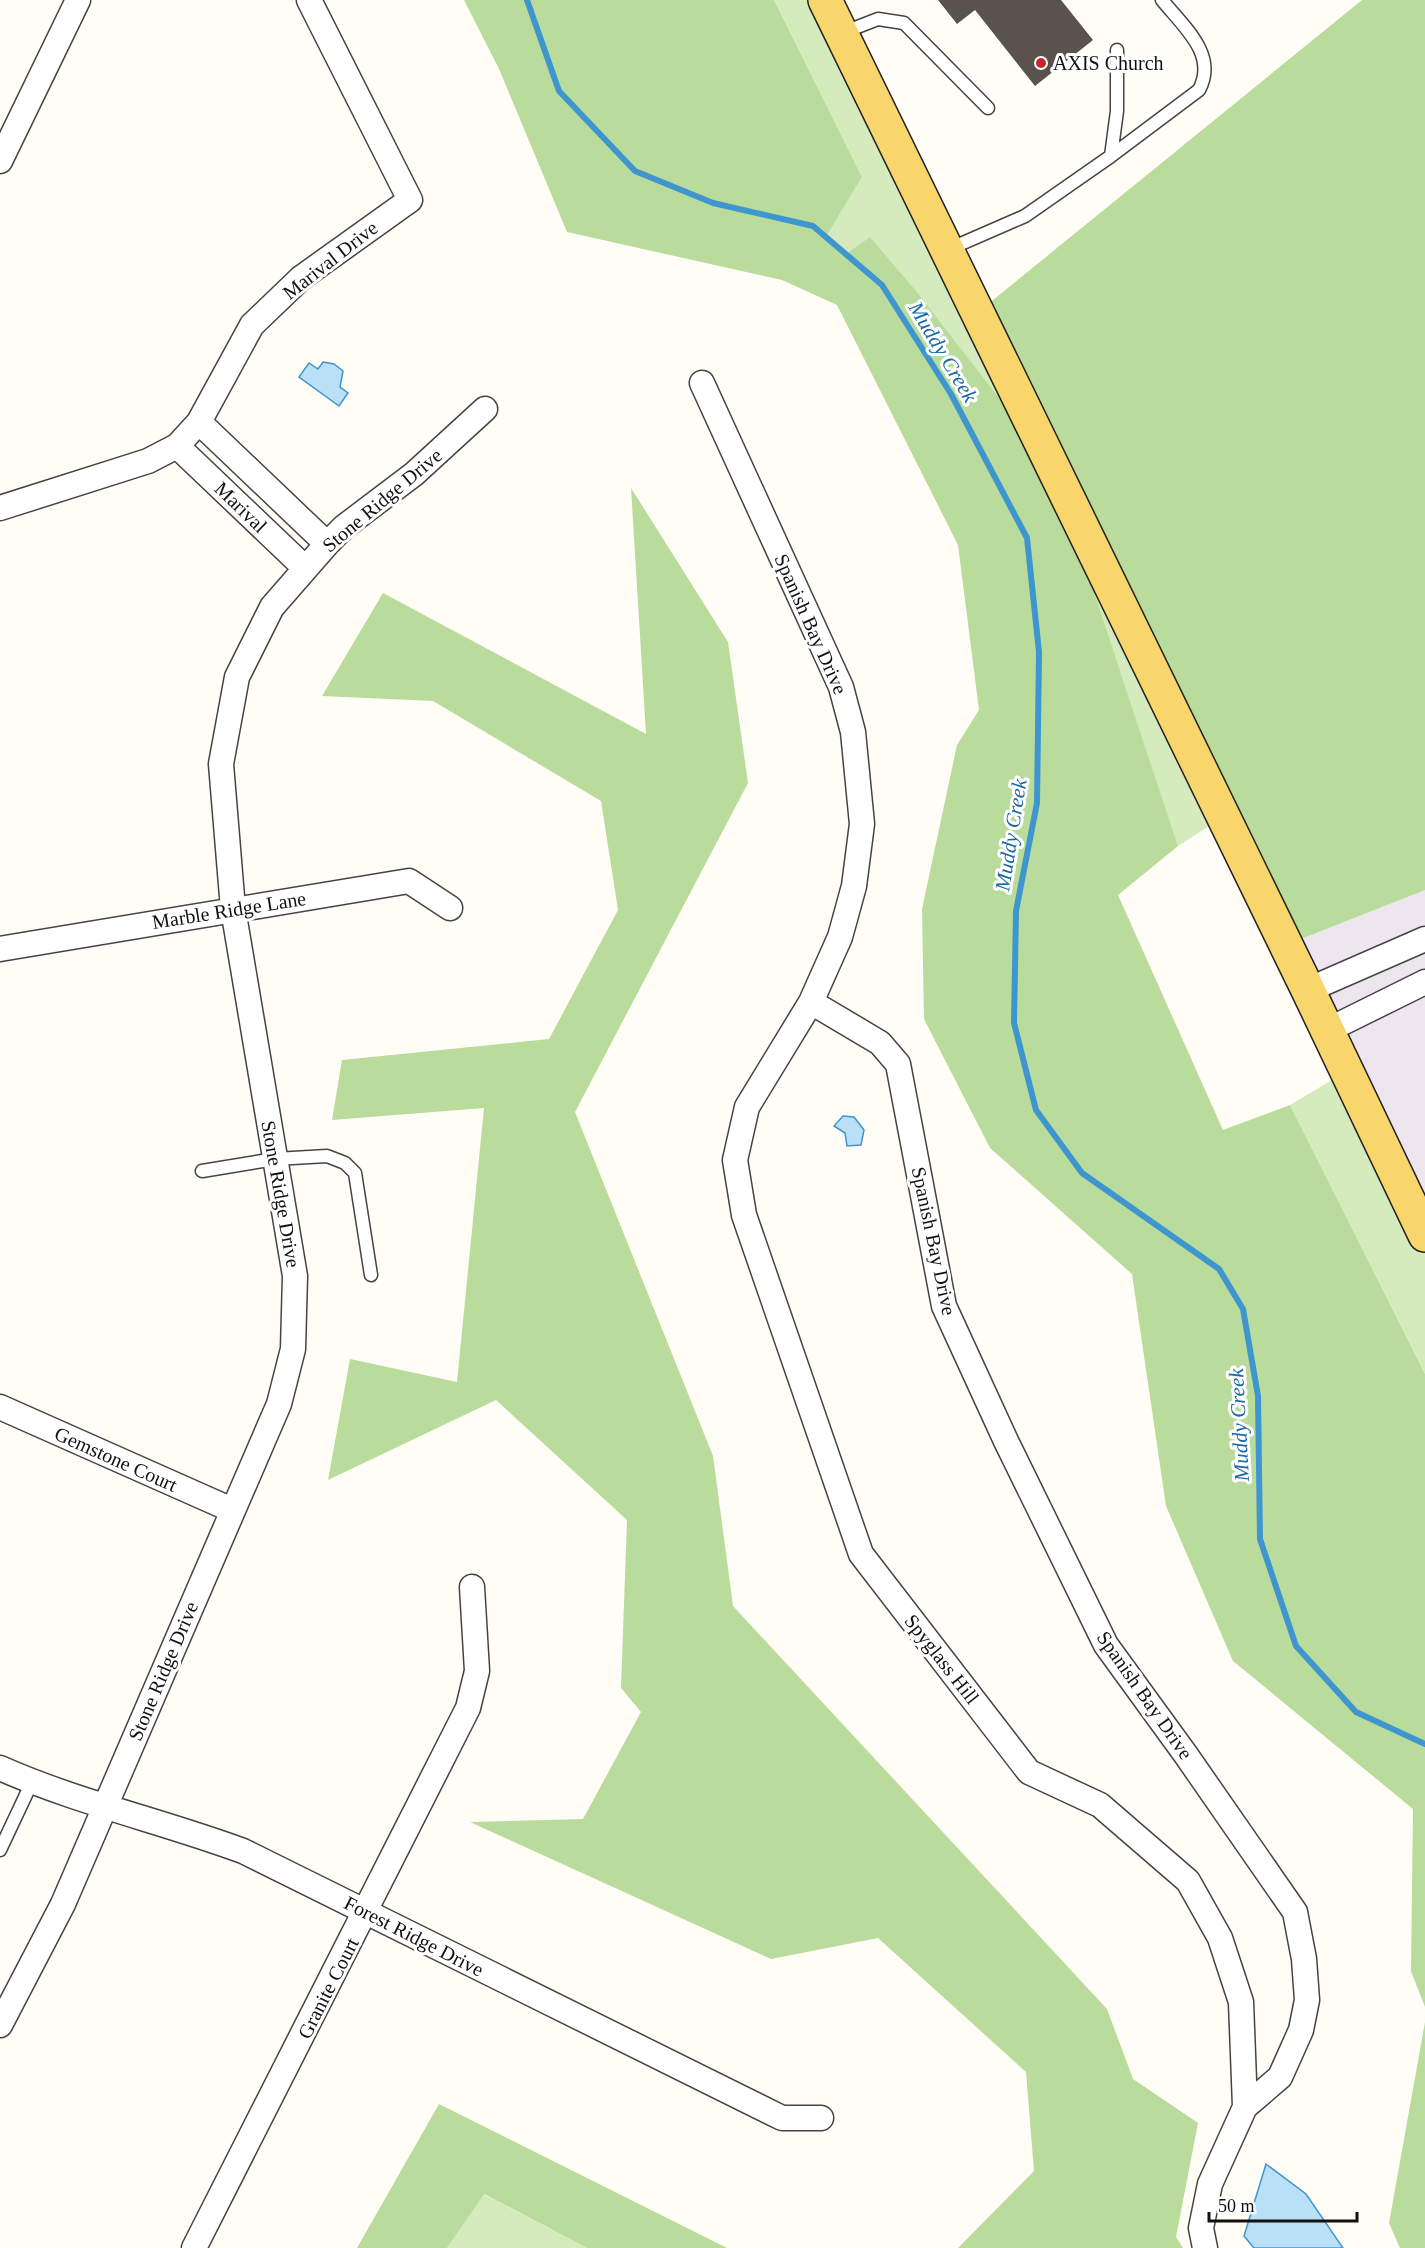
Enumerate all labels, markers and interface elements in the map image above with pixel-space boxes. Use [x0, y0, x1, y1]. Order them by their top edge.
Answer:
place label: AXIS Church [1053, 52, 1164, 74]
marker: AXIS Church [1034, 56, 1048, 70]
street label: Marival Drive [278, 216, 382, 304]
water label: Muddy Creek [903, 297, 983, 407]
street label: Stone Ridge Drive [318, 444, 447, 557]
street label: Marival [211, 477, 272, 537]
street label: Spanish Bay Drive [769, 551, 852, 698]
water label: Muddy Creek [990, 777, 1032, 894]
street label: Marble Ridge Lane [150, 887, 308, 934]
street label: Stone Ridge Drive [256, 1119, 305, 1270]
street label: Spanish Bay Drive [907, 1165, 960, 1318]
water label: Muddy Creek [1224, 1367, 1254, 1483]
street label: Gemstone Court [51, 1422, 181, 1496]
street label: Stone Ridge Drive [124, 1598, 203, 1744]
street label: Spyglass Hill [900, 1610, 984, 1709]
street label: Spanish Bay Drive [1092, 1627, 1197, 1764]
street label: Forest Ridge Drive [340, 1891, 487, 1982]
street label: Granite Court [293, 1933, 363, 2042]
scale bar [1209, 2185, 1358, 2223]
text: 50 m [1218, 2196, 1255, 2216]

